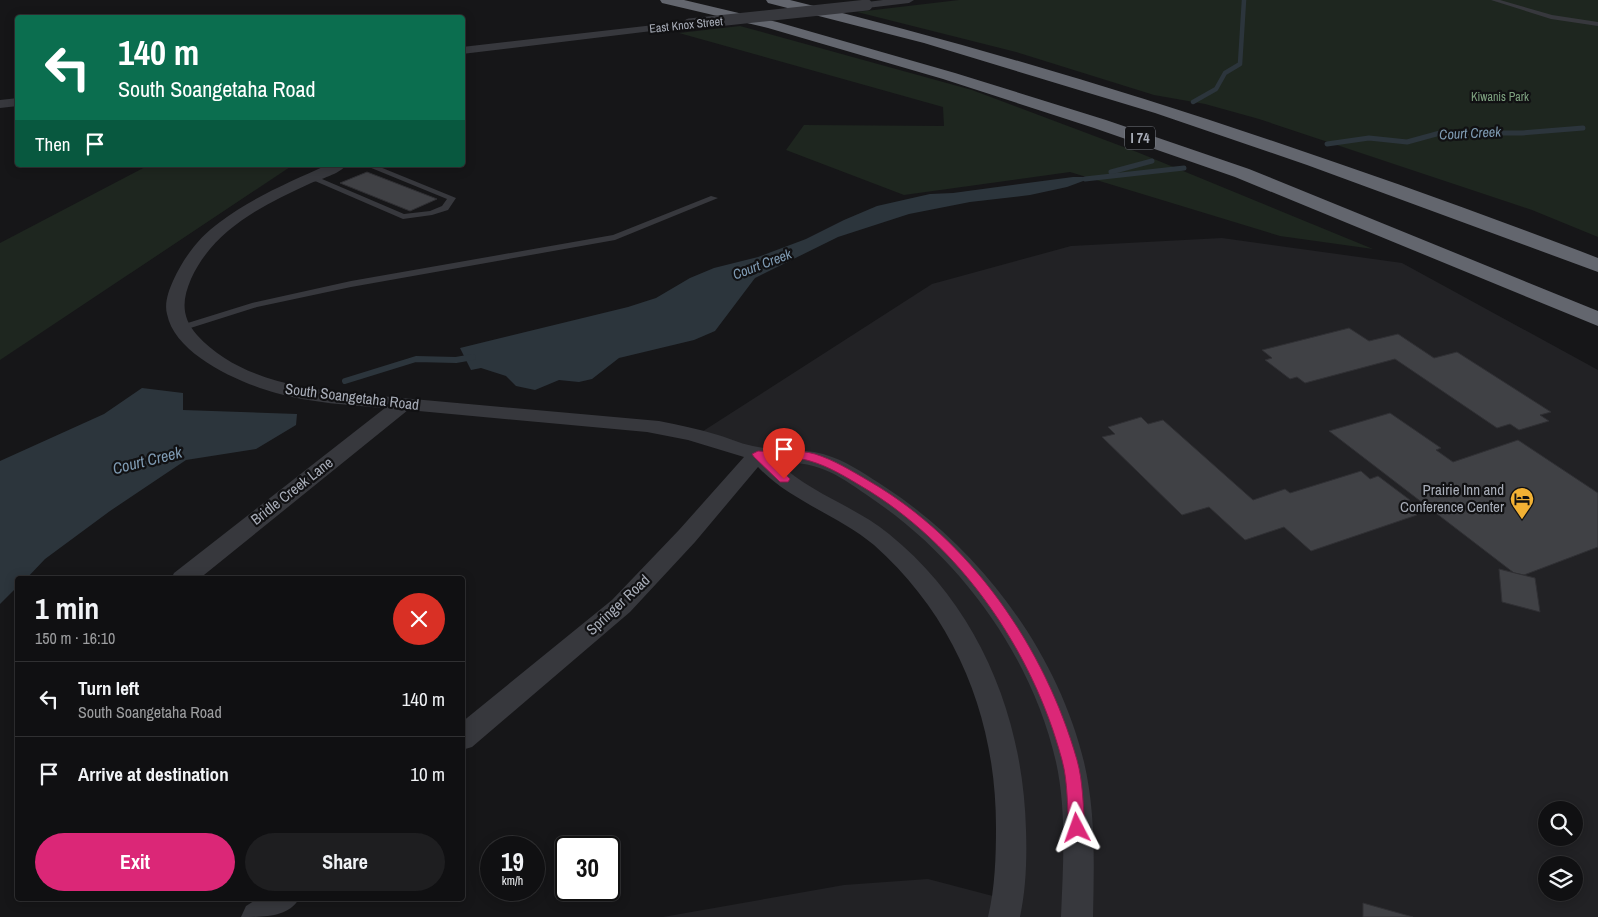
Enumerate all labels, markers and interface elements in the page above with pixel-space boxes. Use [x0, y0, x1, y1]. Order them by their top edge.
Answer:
street label: East Knox Street [648, 13, 724, 37]
text: 140 m [118, 29, 199, 76]
icon: left [35, 35, 100, 100]
text: South Soangetaha Road [118, 74, 316, 104]
park label: Kiwanis Park [1471, 89, 1529, 105]
water label: Court Creek [1439, 122, 1503, 144]
road number: I 74 [1125, 126, 1155, 150]
icon: arrive [81, 130, 109, 158]
text: Then [35, 131, 71, 157]
water label: Court Creek [730, 244, 795, 283]
street label: South Soangetaha Road [284, 378, 420, 415]
pin [763, 428, 805, 479]
icon: arrive [770, 435, 798, 463]
water label: Court Creek [110, 441, 184, 479]
street label: Bridle Creek Lane [246, 452, 337, 529]
place label: Prairie Inn and Conference Center [1400, 479, 1504, 517]
hotel icon: Prairie Inn and Conference Center [1509, 486, 1535, 520]
street label: Springer Road [581, 570, 654, 640]
text: 1 min [35, 588, 99, 628]
button: close [393, 593, 445, 645]
text: 150 m · 16:10 [35, 627, 115, 649]
text: Turn left [78, 675, 139, 701]
icon: left [35, 685, 63, 713]
text: 140 m [402, 686, 445, 712]
text: South Soangetaha Road [78, 701, 222, 723]
icon: arrive [35, 760, 63, 788]
text: Arrive at destination [78, 761, 229, 787]
text: 10 m [410, 761, 445, 787]
position arrow [1050, 801, 1102, 853]
map controls [1538, 801, 1583, 901]
button: search [1538, 801, 1583, 846]
button: Exit [35, 833, 235, 891]
button: Share [245, 833, 445, 891]
speed limit sign: 30 [555, 836, 620, 901]
text: 19 [501, 845, 524, 879]
button: layers [1538, 856, 1583, 901]
text: km/h [502, 873, 523, 889]

